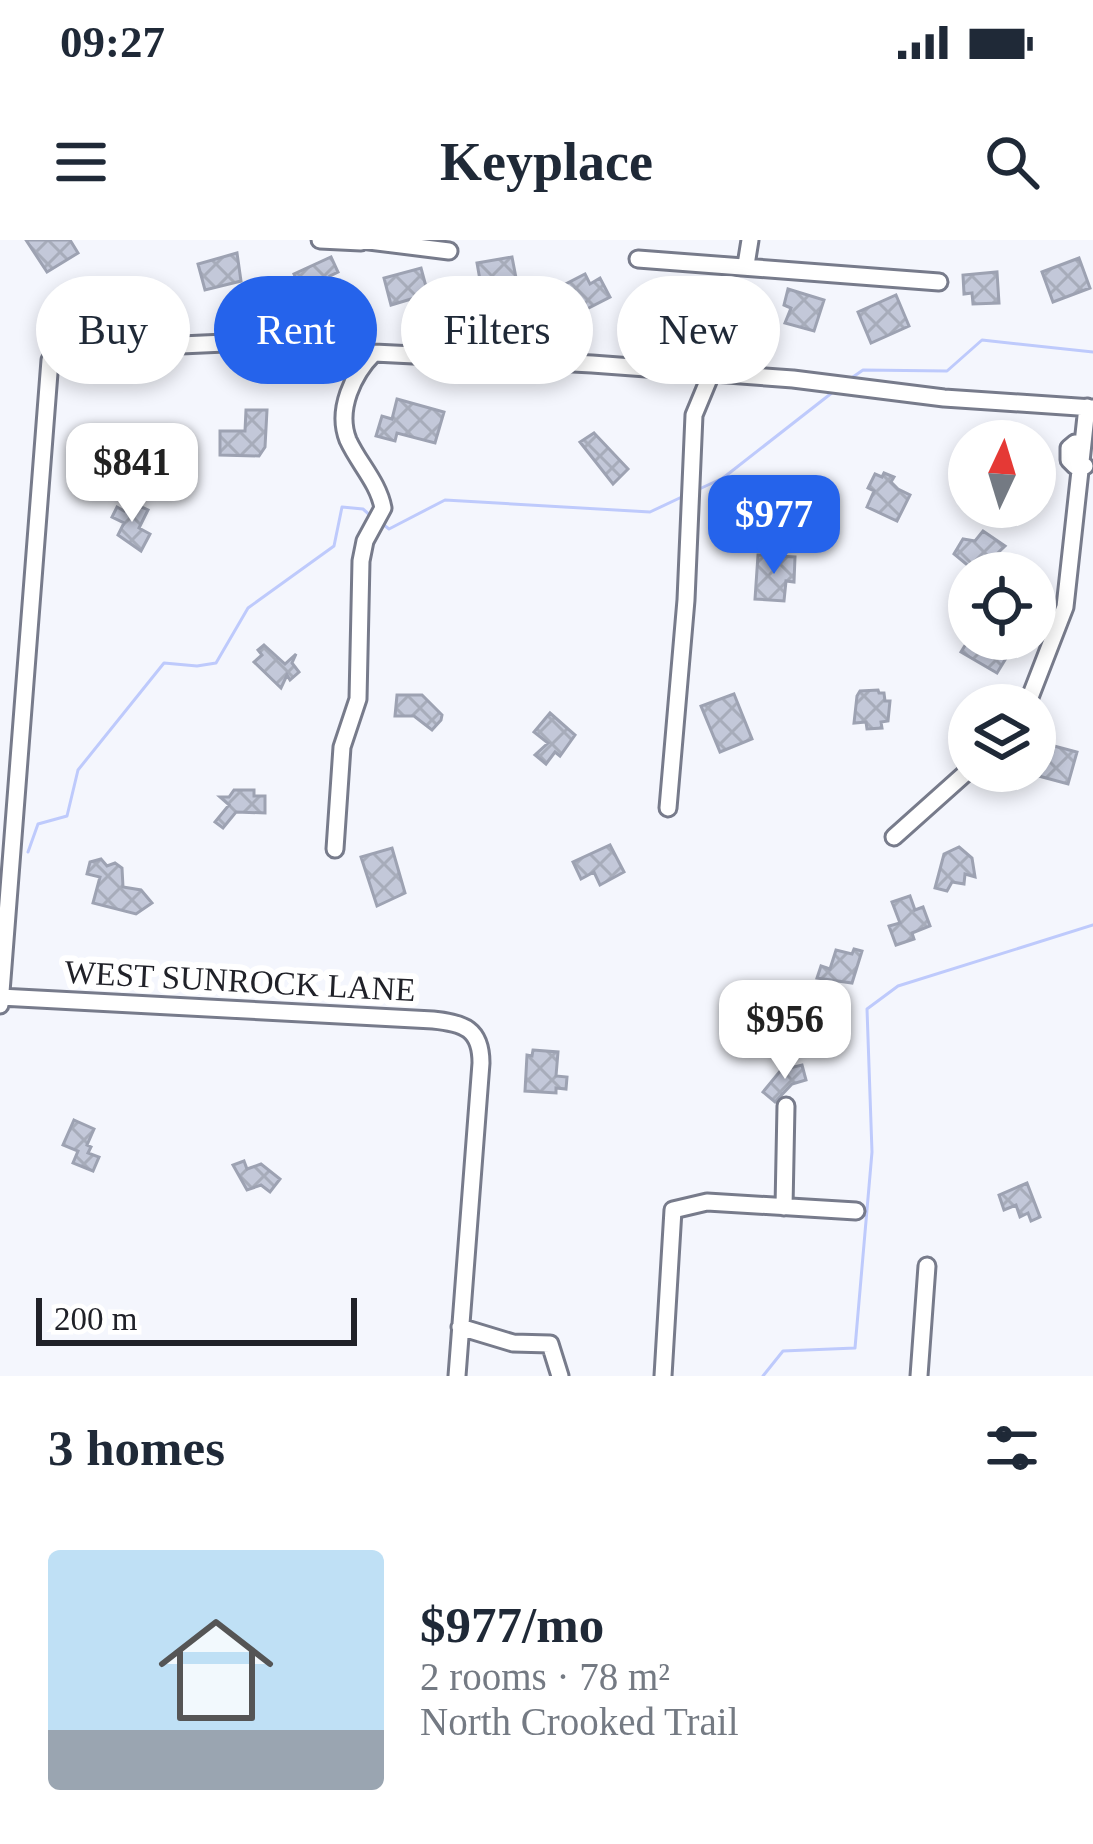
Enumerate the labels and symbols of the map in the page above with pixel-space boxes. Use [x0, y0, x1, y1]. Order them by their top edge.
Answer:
north arrow [948, 420, 1056, 528]
pin: $841 [61, 423, 203, 525]
pin: $977 [703, 475, 845, 577]
street label: WEST SUNROCK LANE [64, 954, 416, 1008]
pin: $956 [714, 980, 856, 1082]
scale bar [36, 1292, 357, 1345]

